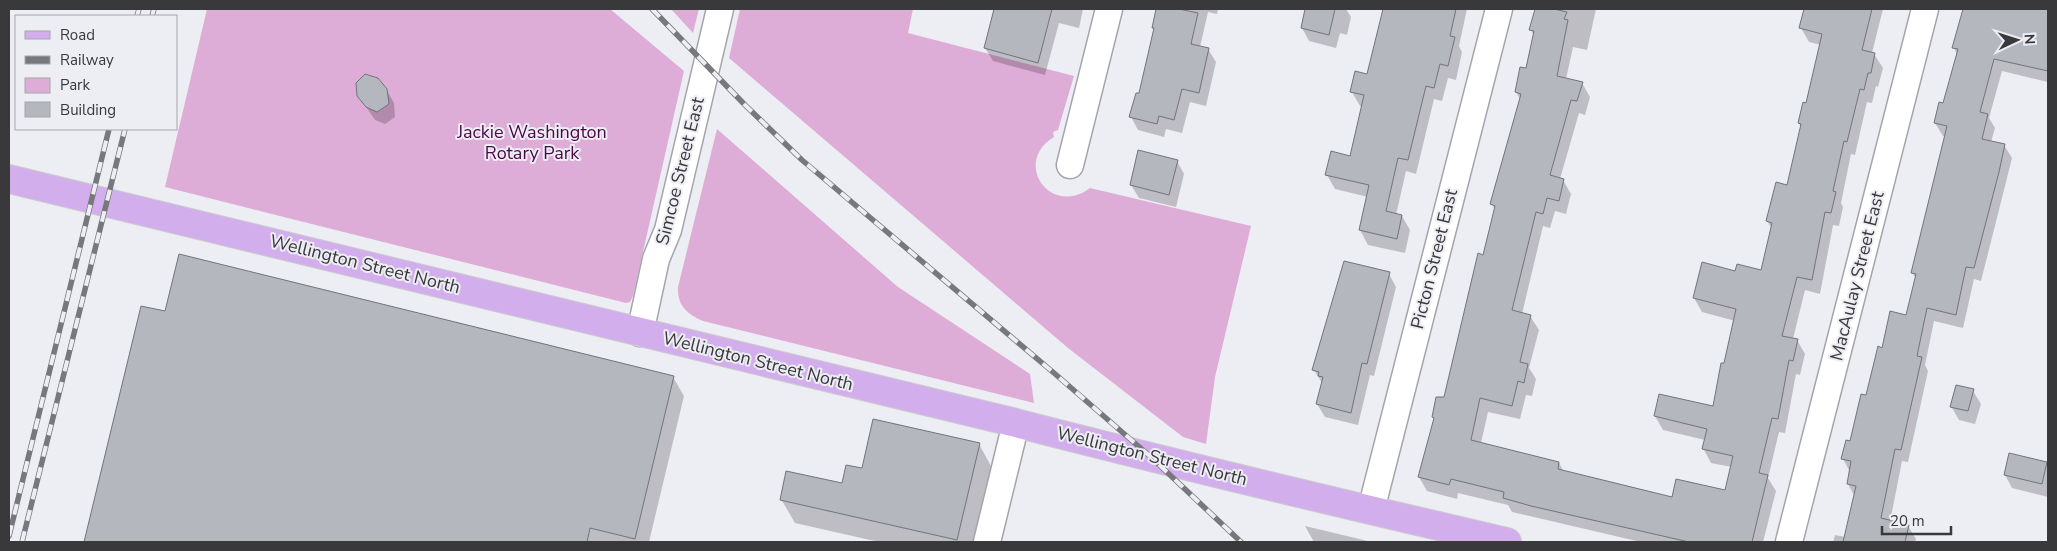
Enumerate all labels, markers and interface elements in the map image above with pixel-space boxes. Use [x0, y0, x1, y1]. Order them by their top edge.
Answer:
legend [15, 15, 178, 130]
north arrow [1992, 15, 2042, 65]
text: Road [60, 25, 95, 45]
text: N [2020, 33, 2039, 45]
text: Railway [60, 50, 114, 70]
text: Park [60, 75, 90, 95]
street label: Simcoe Street East [650, 94, 710, 247]
text: Building [60, 100, 116, 120]
park label: Jackie Washington Rotary Park [456, 120, 607, 165]
street label: Picton Street East [1405, 186, 1463, 332]
street label: MacAulay Street East [1824, 188, 1890, 363]
street label: Wellington Street North [267, 229, 463, 299]
street label: Wellington Street North [660, 326, 856, 396]
street label: Wellington Street North [1054, 421, 1250, 491]
scale bar [1882, 504, 1951, 536]
text: 20 m [1890, 511, 1925, 531]

